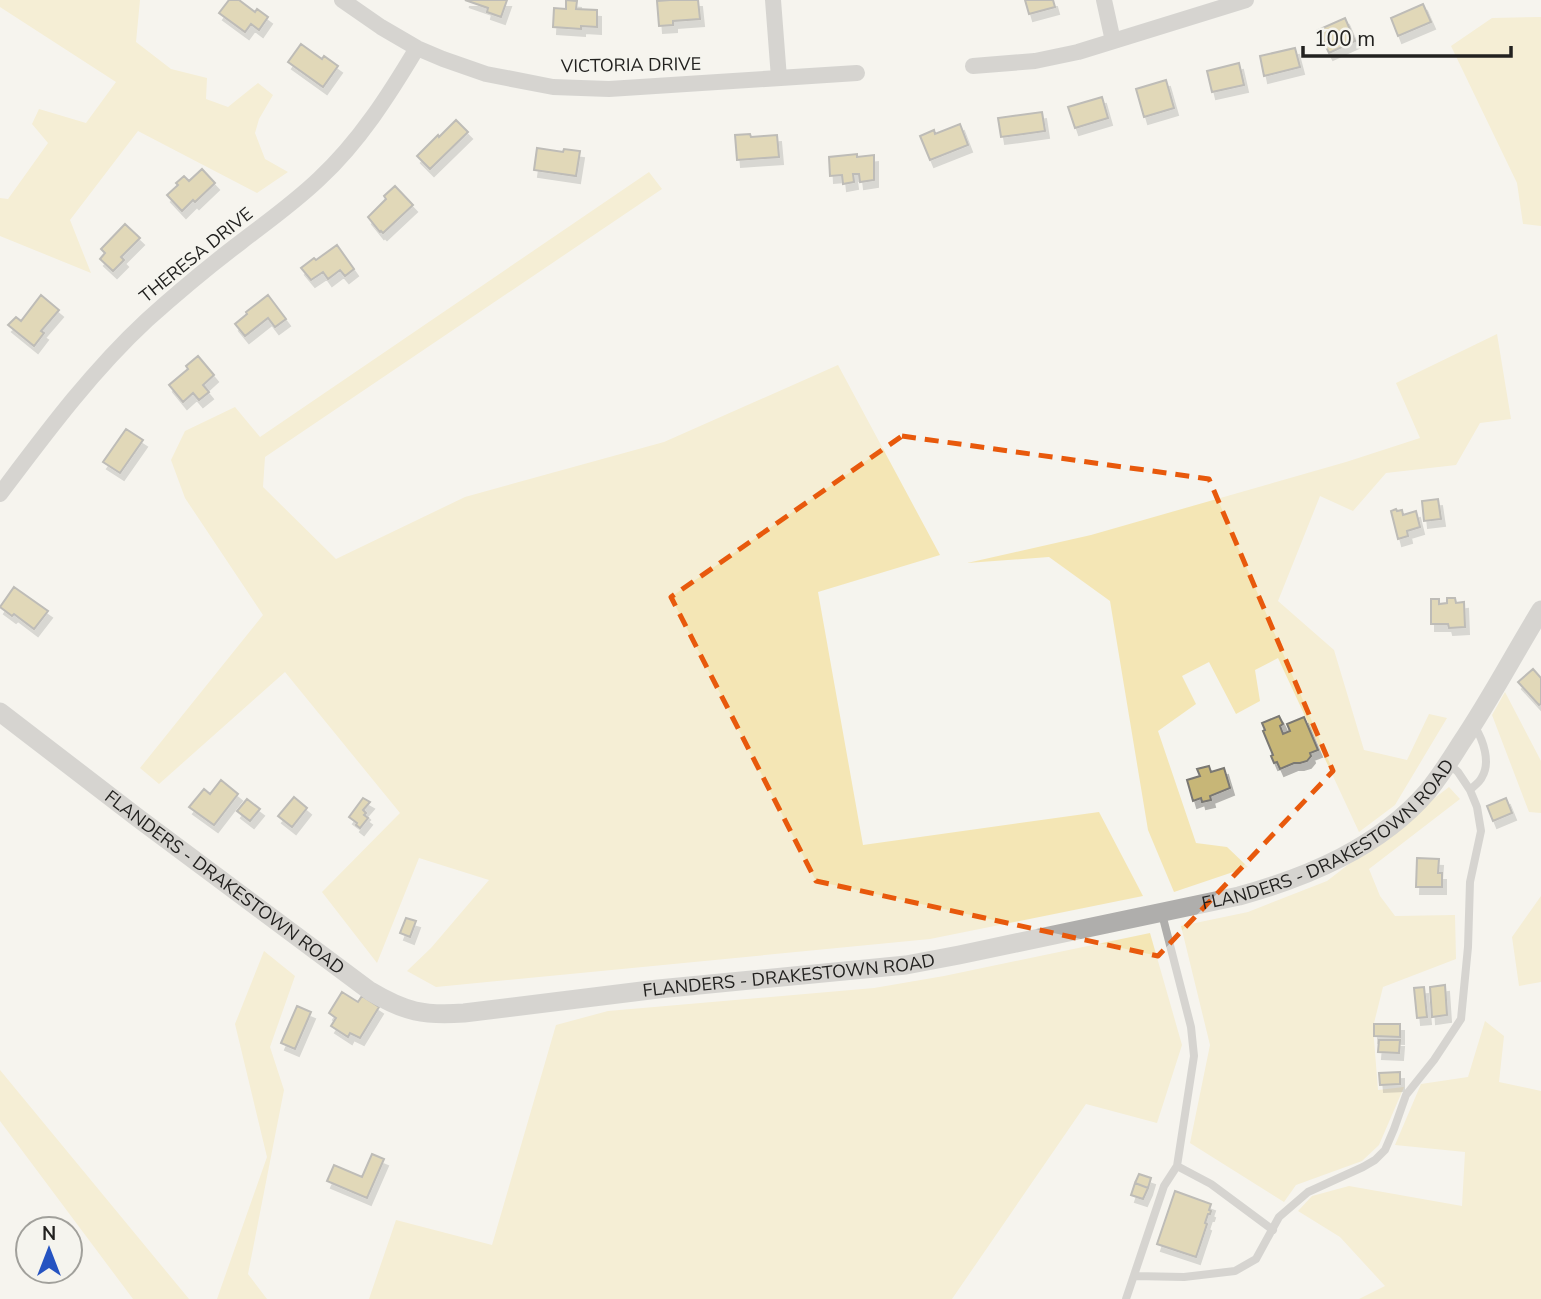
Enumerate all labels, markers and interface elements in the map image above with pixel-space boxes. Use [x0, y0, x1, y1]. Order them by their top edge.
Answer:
scale bar [1303, 14, 1511, 58]
text: 100 m [1314, 25, 1375, 53]
street label: VICTORIA DRIVE [560, 52, 701, 78]
street label: THERESA DRIVE [134, 202, 258, 308]
street label: FLANDERS - DRAKESTOWN ROAD [1200, 754, 1459, 916]
street label: FLANDERS - DRAKESTOWN ROAD [100, 785, 349, 980]
street label: FLANDERS - DRAKESTOWN ROAD [641, 948, 937, 1003]
north arrow [14, 1215, 84, 1285]
text: N [42, 1221, 56, 1247]

